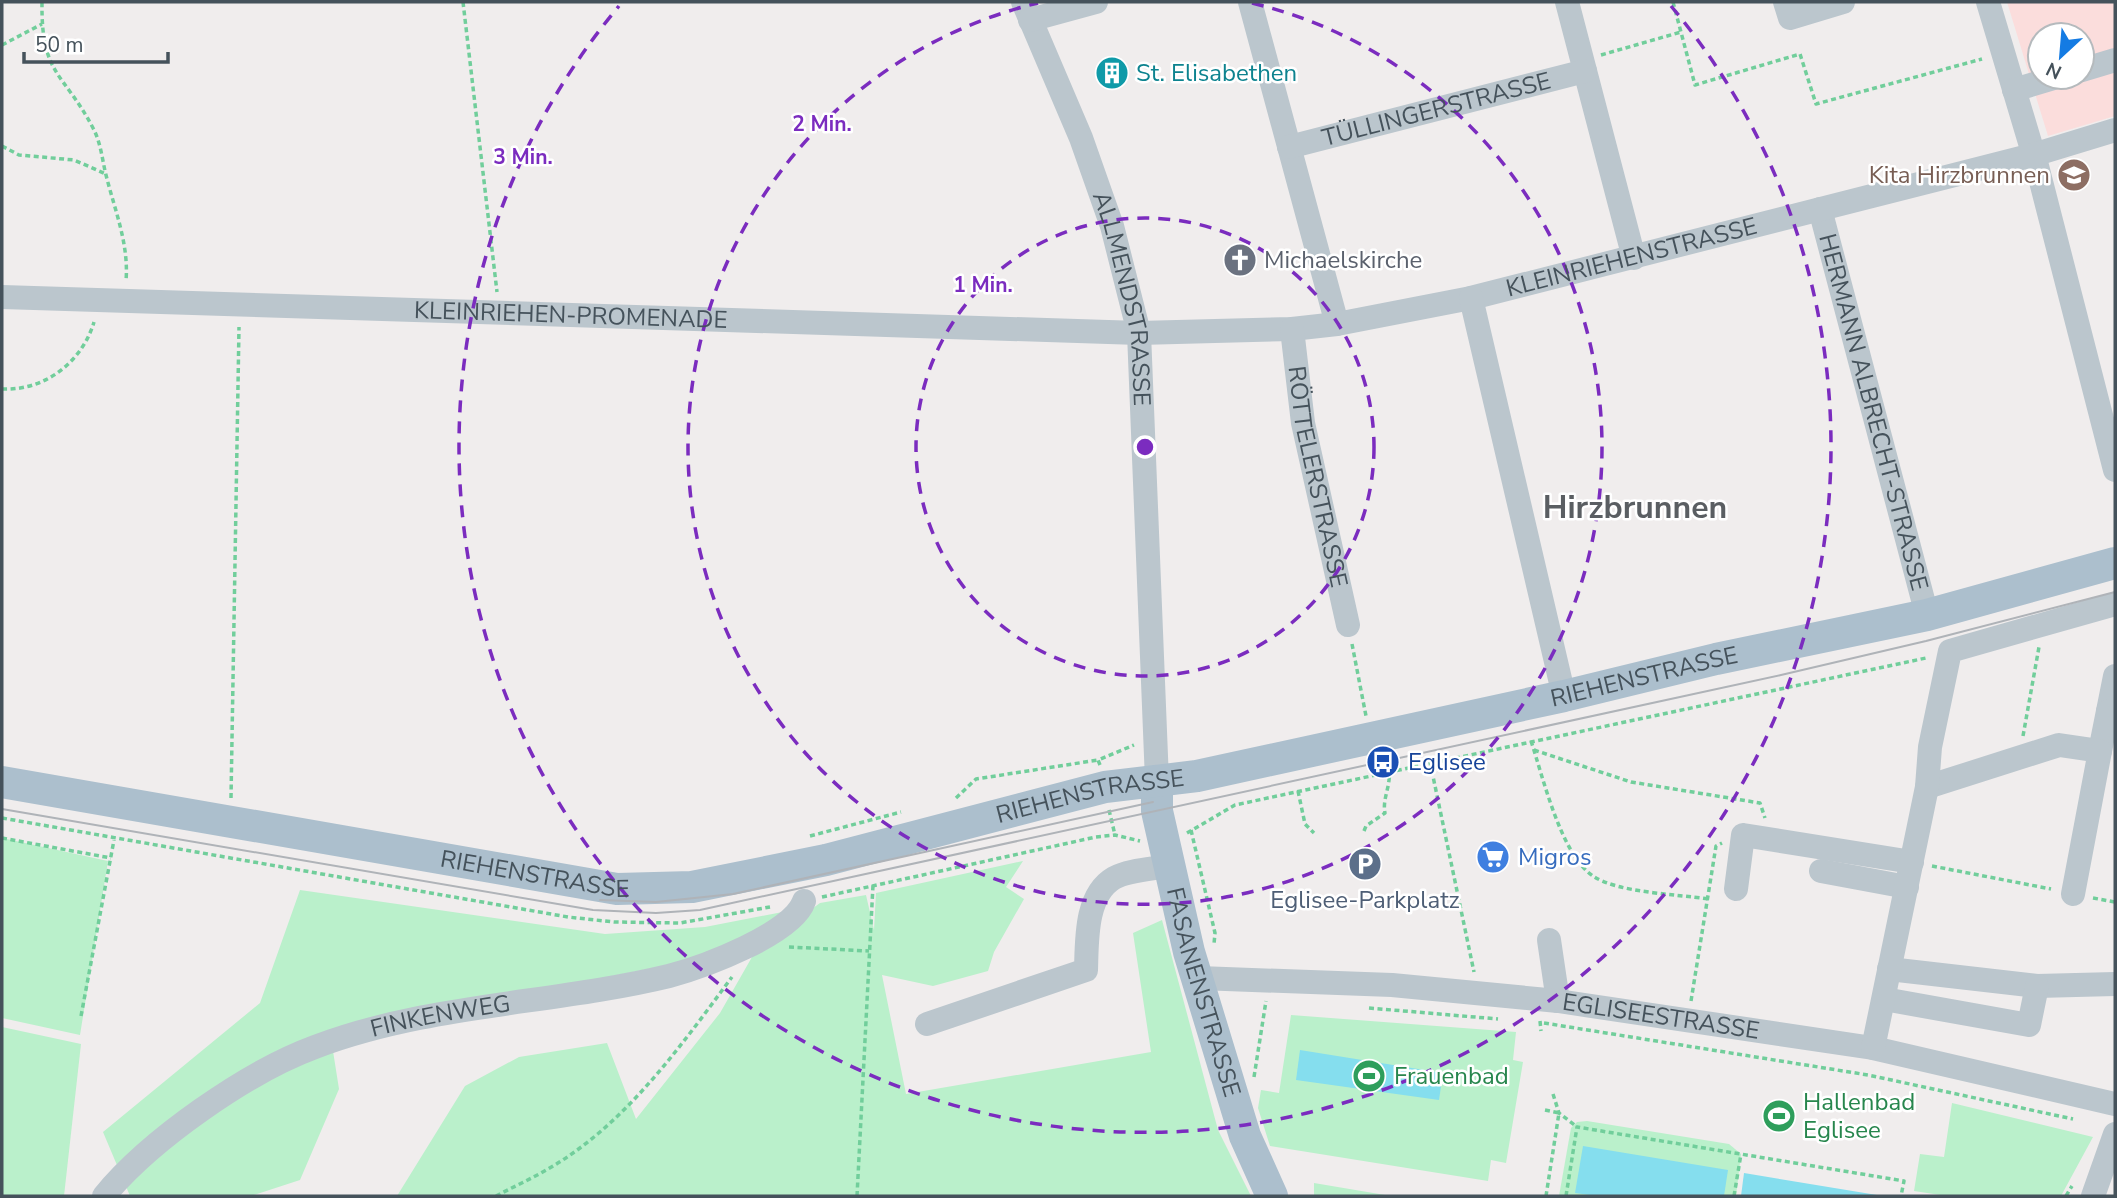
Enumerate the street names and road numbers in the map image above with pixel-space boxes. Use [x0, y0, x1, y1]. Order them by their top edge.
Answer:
street label: TÜLLINGERSTRASSE [1318, 64, 1554, 154]
street label: ALLMENDSTRASSE [1085, 187, 1158, 407]
street label: KLEINRIEHENSTRASSE [1503, 210, 1760, 304]
street label: HERMANN ALBRECHT-STRASSE [1811, 230, 1936, 594]
street label: KLEINRIEHEN-PROMENADE [413, 294, 728, 336]
street label: RÖTTELERSTRASSE [1280, 364, 1355, 590]
street label: RIEHENSTRASSE [1547, 639, 1741, 715]
street label: RIEHENSTRASSE [992, 762, 1186, 831]
street label: RIEHENSTRASSE [438, 843, 630, 905]
street label: FASANENSTRASSE [1159, 884, 1248, 1101]
street label: EGLISEESTRASSE [1560, 986, 1762, 1047]
street label: FINKENWEG [367, 987, 512, 1045]

